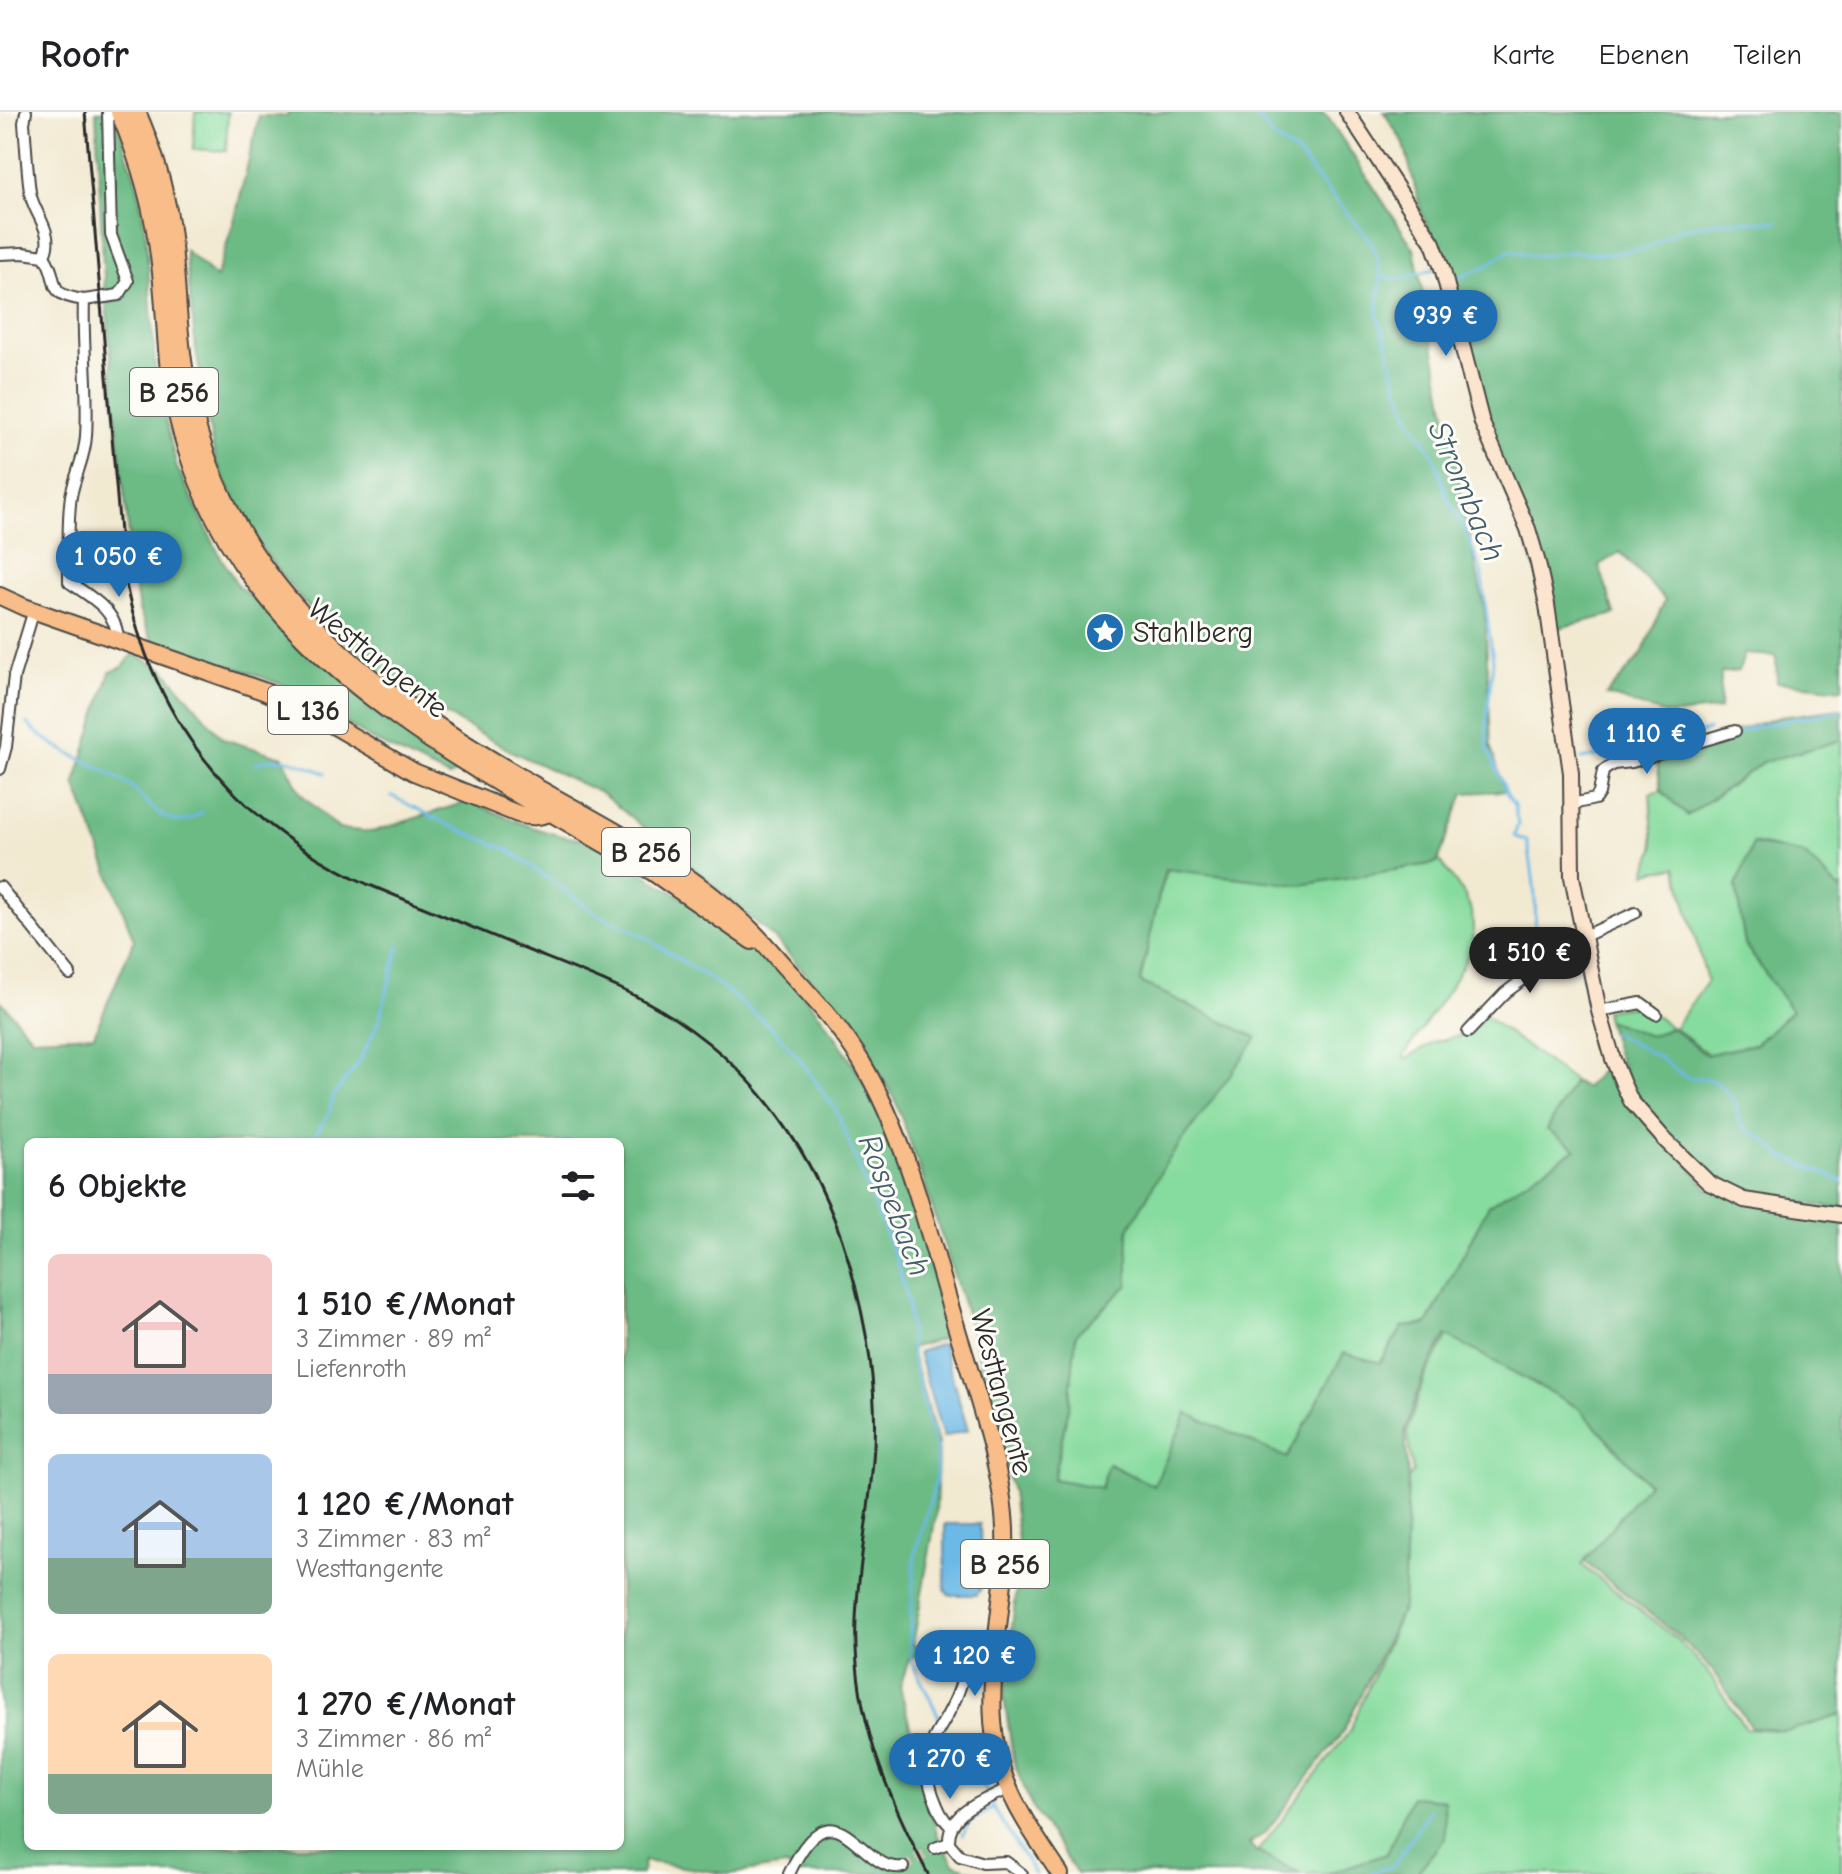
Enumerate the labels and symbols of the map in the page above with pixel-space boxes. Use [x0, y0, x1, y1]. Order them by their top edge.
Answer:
pin: 939 € [1390, 290, 1502, 358]
road number: B 256 [130, 368, 218, 416]
water label: Strombach [1420, 415, 1513, 567]
pin: 1 050 € [45, 531, 193, 599]
street label: Westtangente [301, 591, 455, 726]
place icon: Stahlberg [1084, 611, 1126, 653]
place label: Stahlberg [1133, 615, 1253, 650]
road number: L 136 [268, 686, 348, 734]
pin: 1 110 € [1573, 708, 1721, 776]
road number: B 256 [602, 828, 690, 876]
pin: 1 510 € [1456, 927, 1604, 995]
water label: Rospebach [851, 1129, 938, 1281]
street label: Westtangente [963, 1305, 1040, 1479]
road number: B 256 [961, 1540, 1049, 1588]
pin: 1 120 € [901, 1630, 1049, 1698]
pin: 1 270 € [876, 1733, 1024, 1801]

